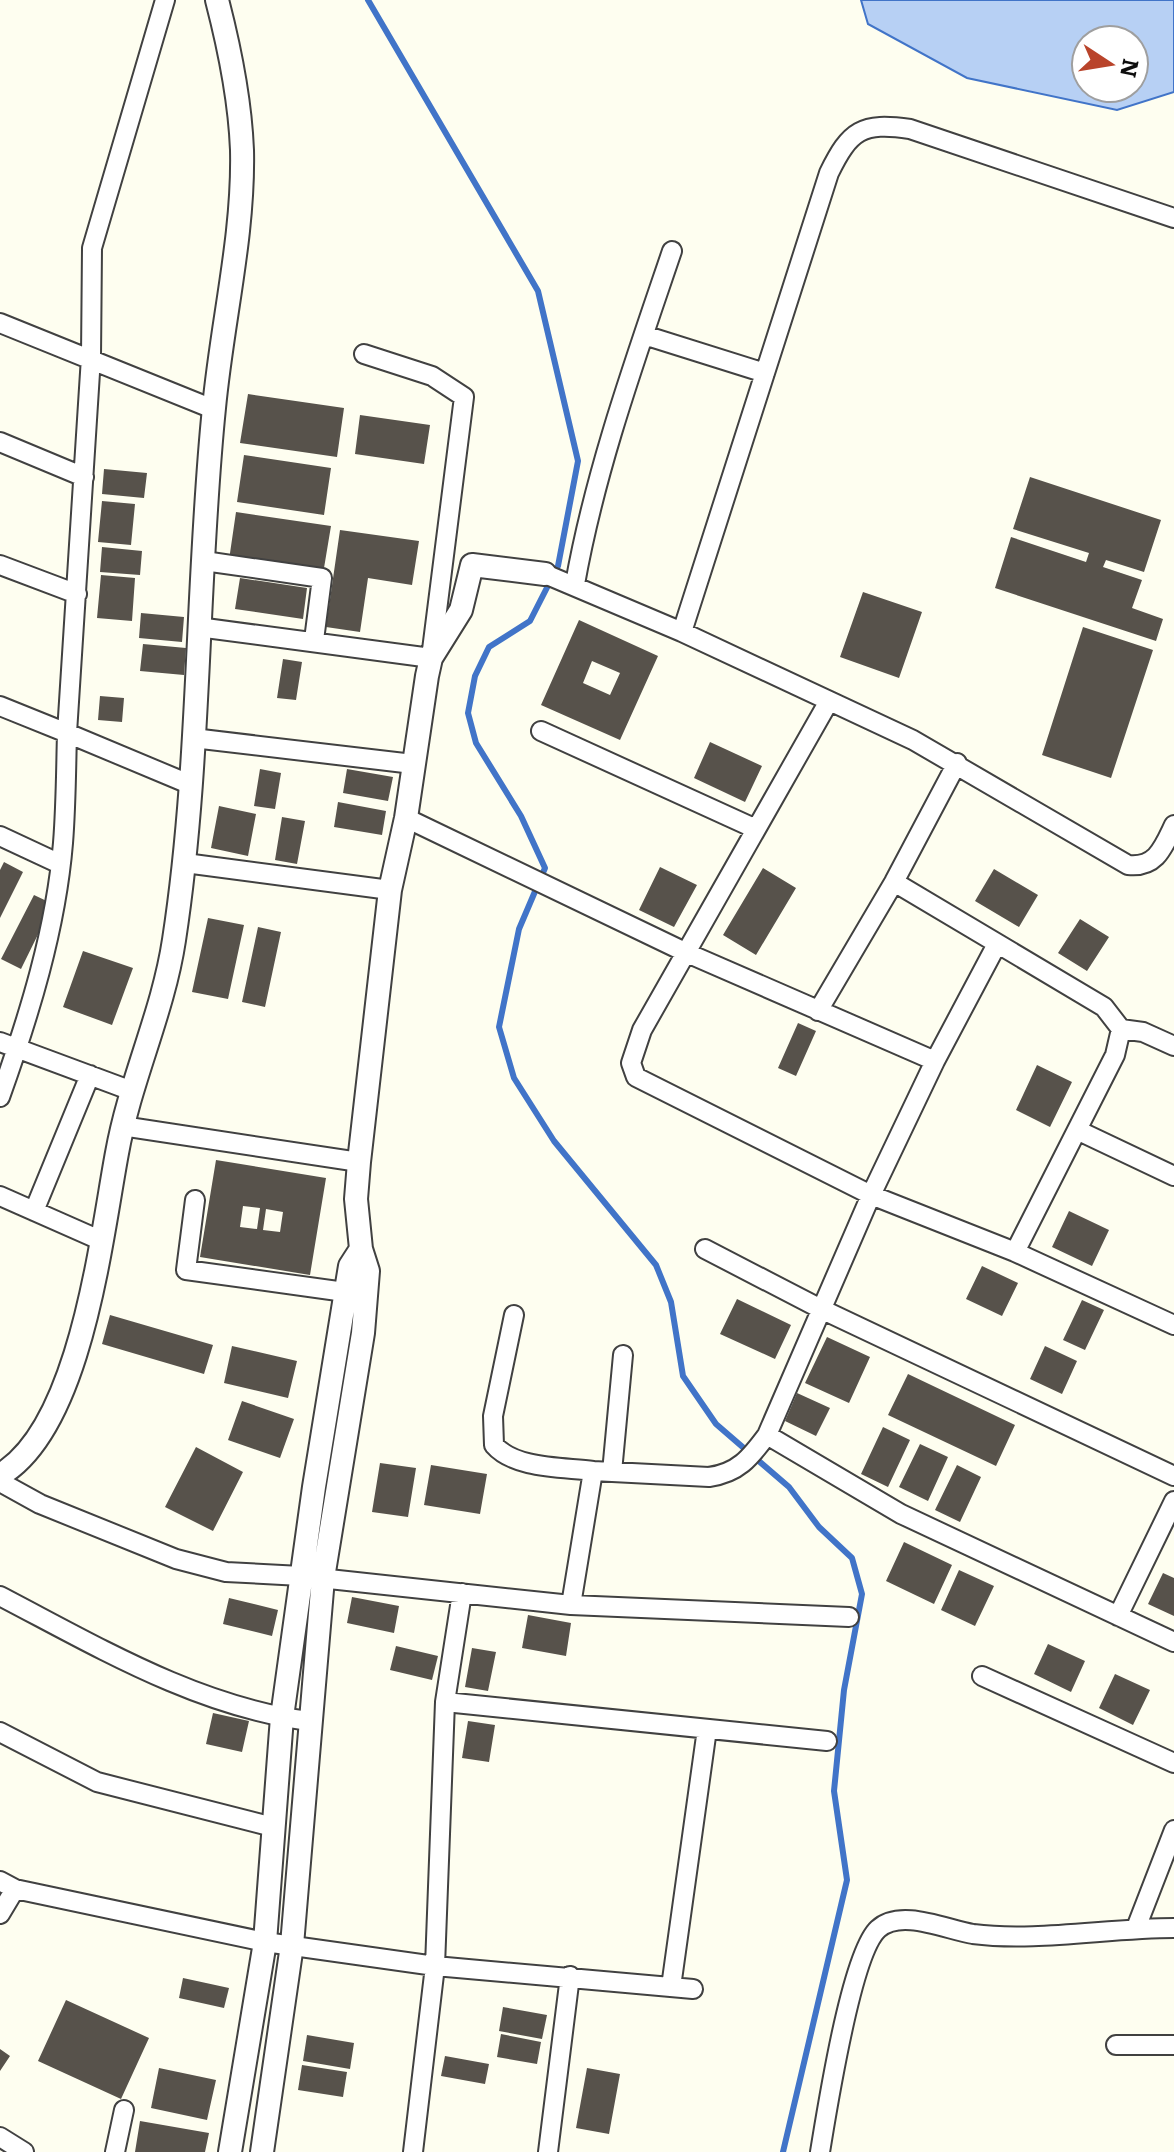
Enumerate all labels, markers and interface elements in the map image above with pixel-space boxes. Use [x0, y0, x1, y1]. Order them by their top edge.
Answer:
north arrow [1070, 24, 1150, 104]
text: N [1113, 56, 1149, 81]

